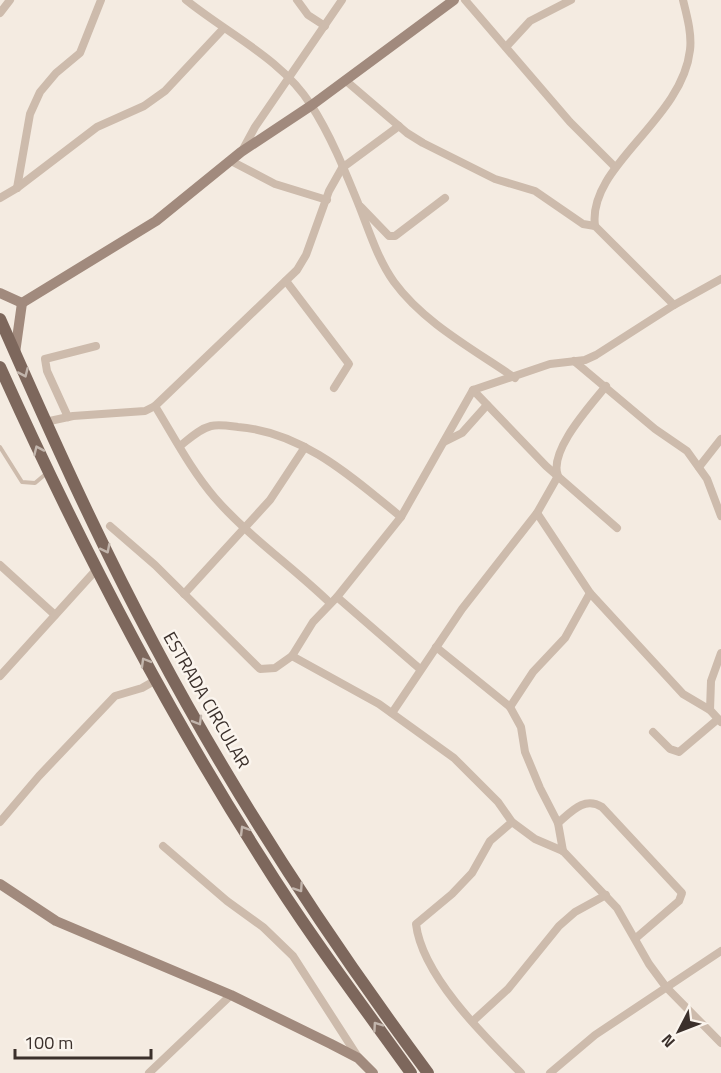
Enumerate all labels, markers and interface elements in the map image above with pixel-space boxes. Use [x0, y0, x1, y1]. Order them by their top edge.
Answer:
one-way arrow [16, 366, 28, 377]
one-way arrow [33, 446, 45, 457]
one-way arrow [99, 543, 110, 554]
street label: ESTRADA CIRCULAR [157, 627, 257, 773]
one-way arrow [140, 658, 152, 668]
one-way arrow [191, 715, 202, 725]
one-way arrow [239, 826, 251, 836]
one-way arrow [292, 881, 303, 892]
north arrow [649, 1001, 709, 1061]
one-way arrow [373, 1021, 384, 1032]
scale bar [15, 1022, 152, 1060]
text: 100 m [24, 1029, 73, 1056]
text: N [655, 1029, 680, 1053]

